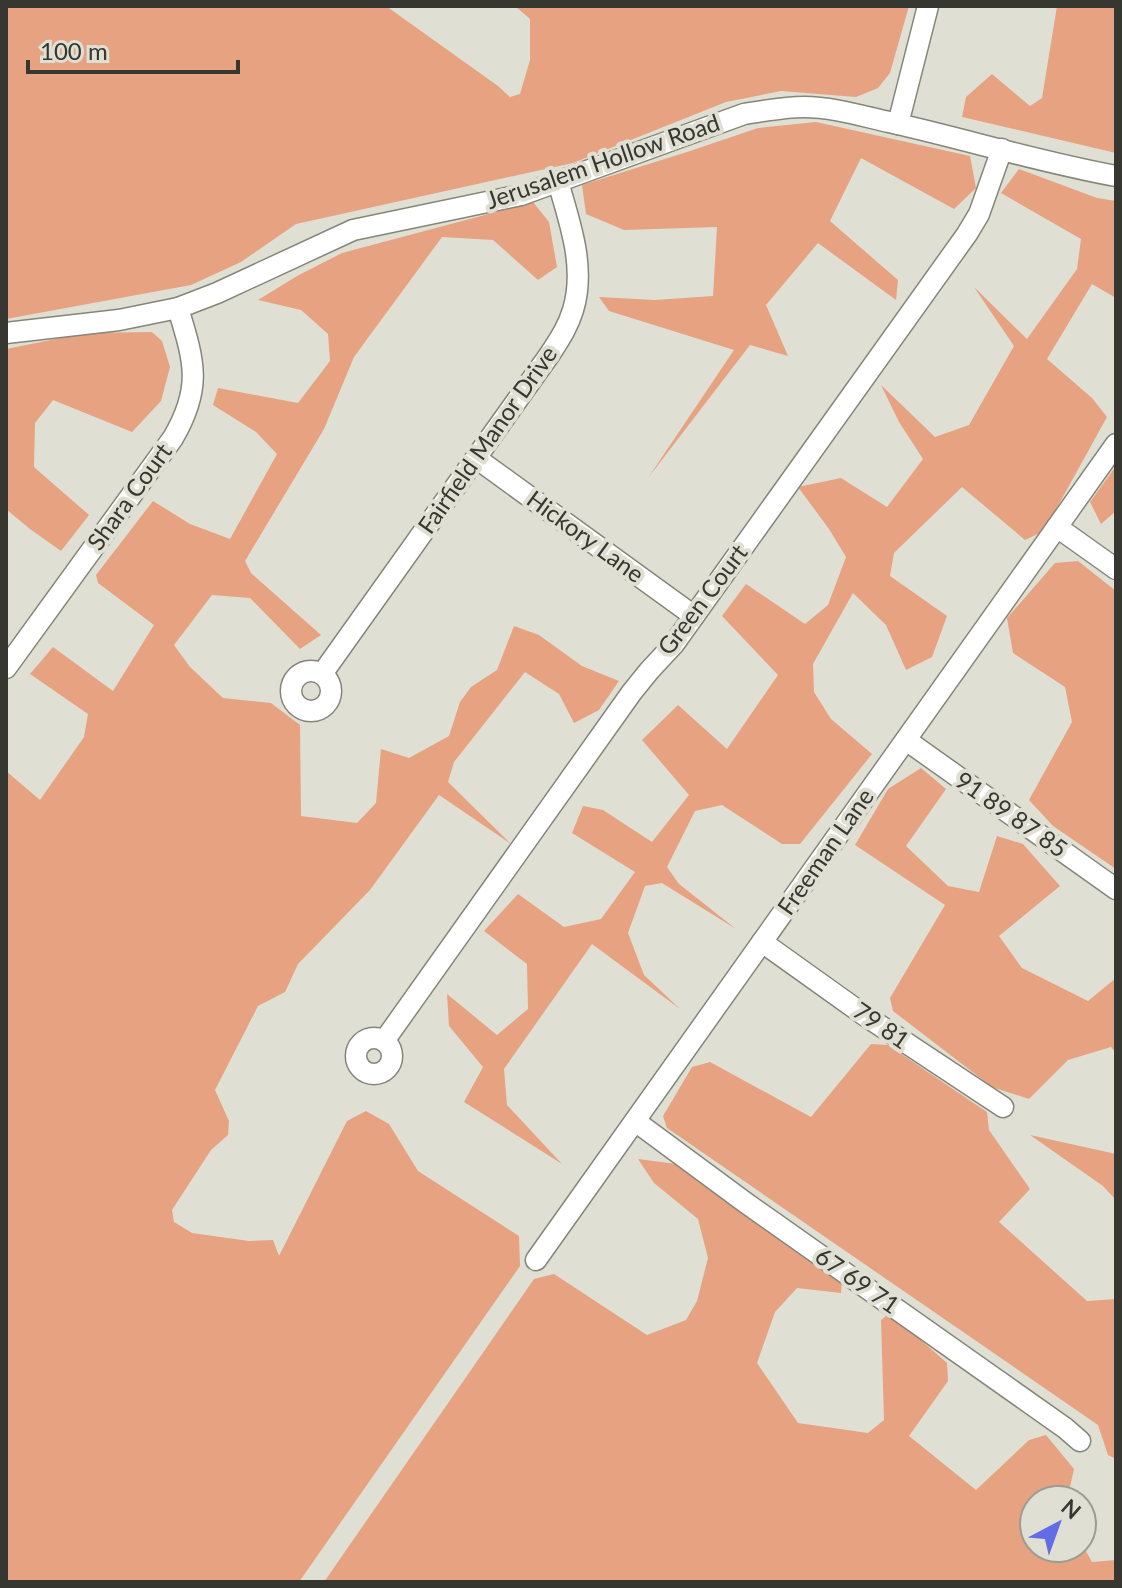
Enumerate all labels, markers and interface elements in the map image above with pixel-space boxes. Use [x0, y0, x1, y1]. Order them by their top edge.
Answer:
scale bar [28, 24, 238, 74]
text: 100 m [40, 36, 108, 65]
street label: Jerusalem Hollow Road [482, 107, 723, 214]
street label: Fairfield Manor Drive [411, 340, 562, 539]
street label: Shara Court [80, 437, 177, 555]
street label: Hickory Lane [522, 484, 650, 588]
street label: Green Court [651, 538, 753, 660]
street label: 91 89 87 85 [950, 765, 1073, 863]
street label: Freeman Lane [771, 782, 879, 920]
street label: 79 81 [848, 995, 916, 1054]
street label: 67 69 71 [810, 1240, 905, 1319]
north arrow [1018, 1484, 1098, 1564]
text: N [1056, 1493, 1087, 1524]

